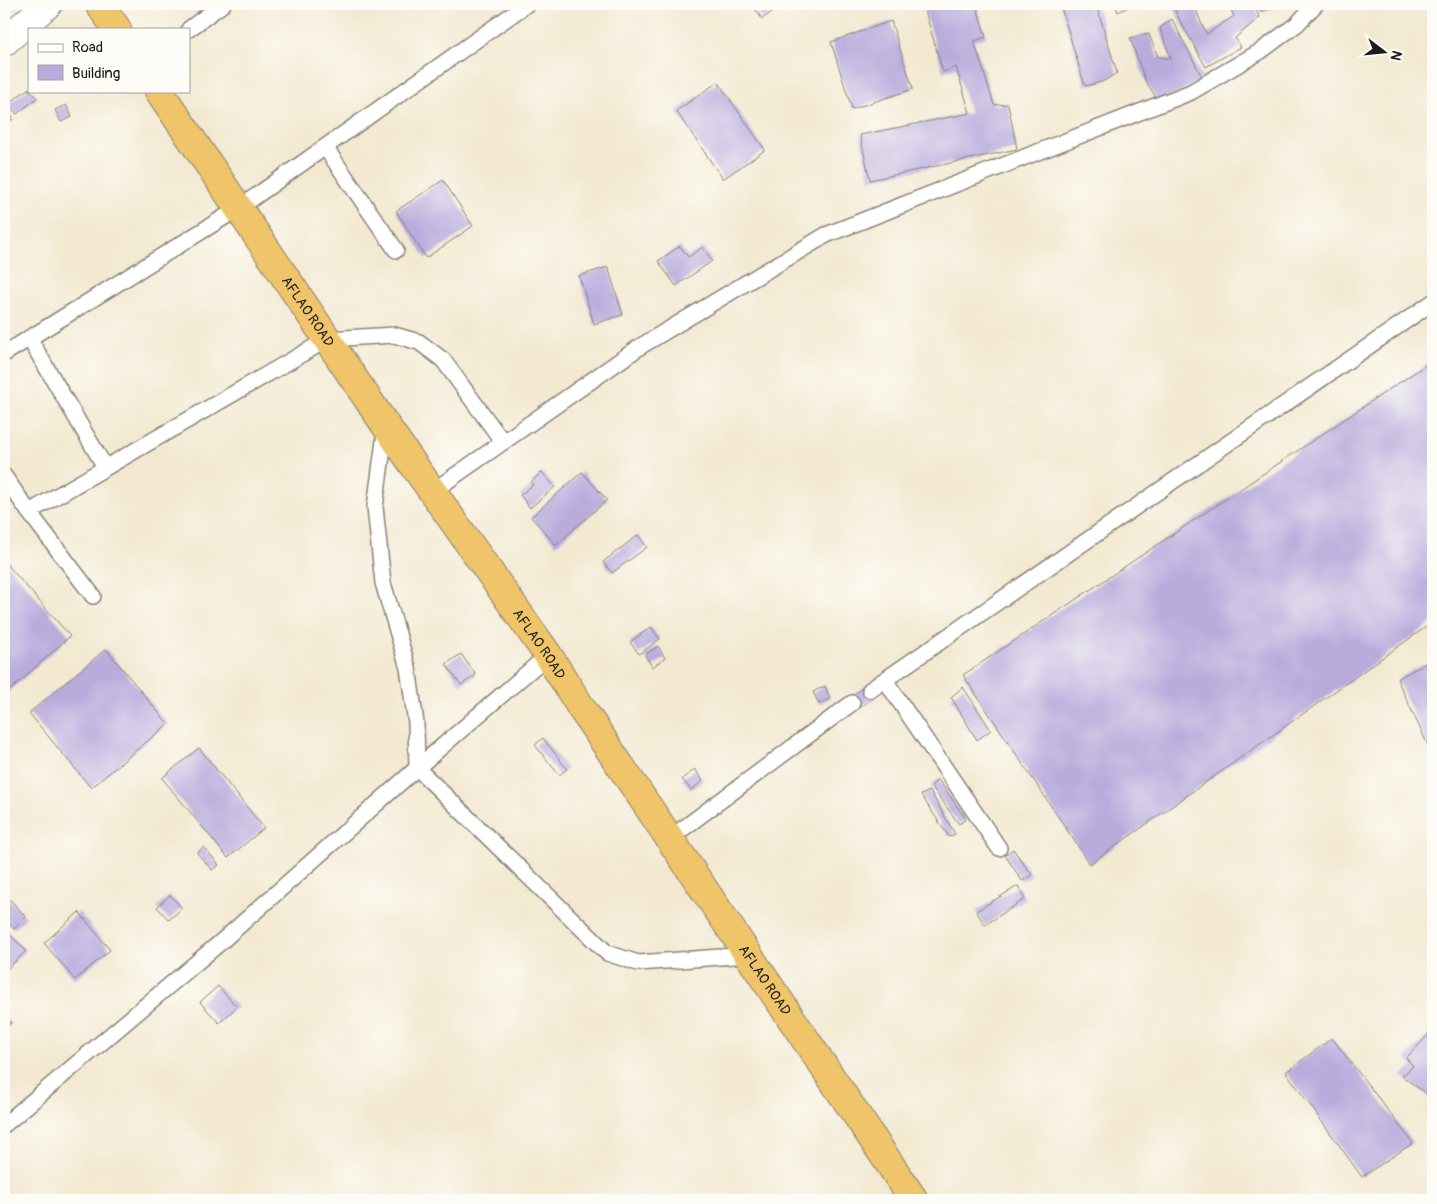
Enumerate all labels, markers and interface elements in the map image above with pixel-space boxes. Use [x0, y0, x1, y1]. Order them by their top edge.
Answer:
legend [28, 28, 190, 92]
north arrow [1360, 28, 1410, 78]
text: Road [72, 38, 103, 57]
text: N [1387, 49, 1405, 62]
text: Building [72, 64, 120, 83]
street label: AFLAO ROAD [278, 273, 338, 350]
street label: AFLAO ROAD [509, 606, 569, 682]
street label: AFLAO ROAD [735, 942, 795, 1019]

